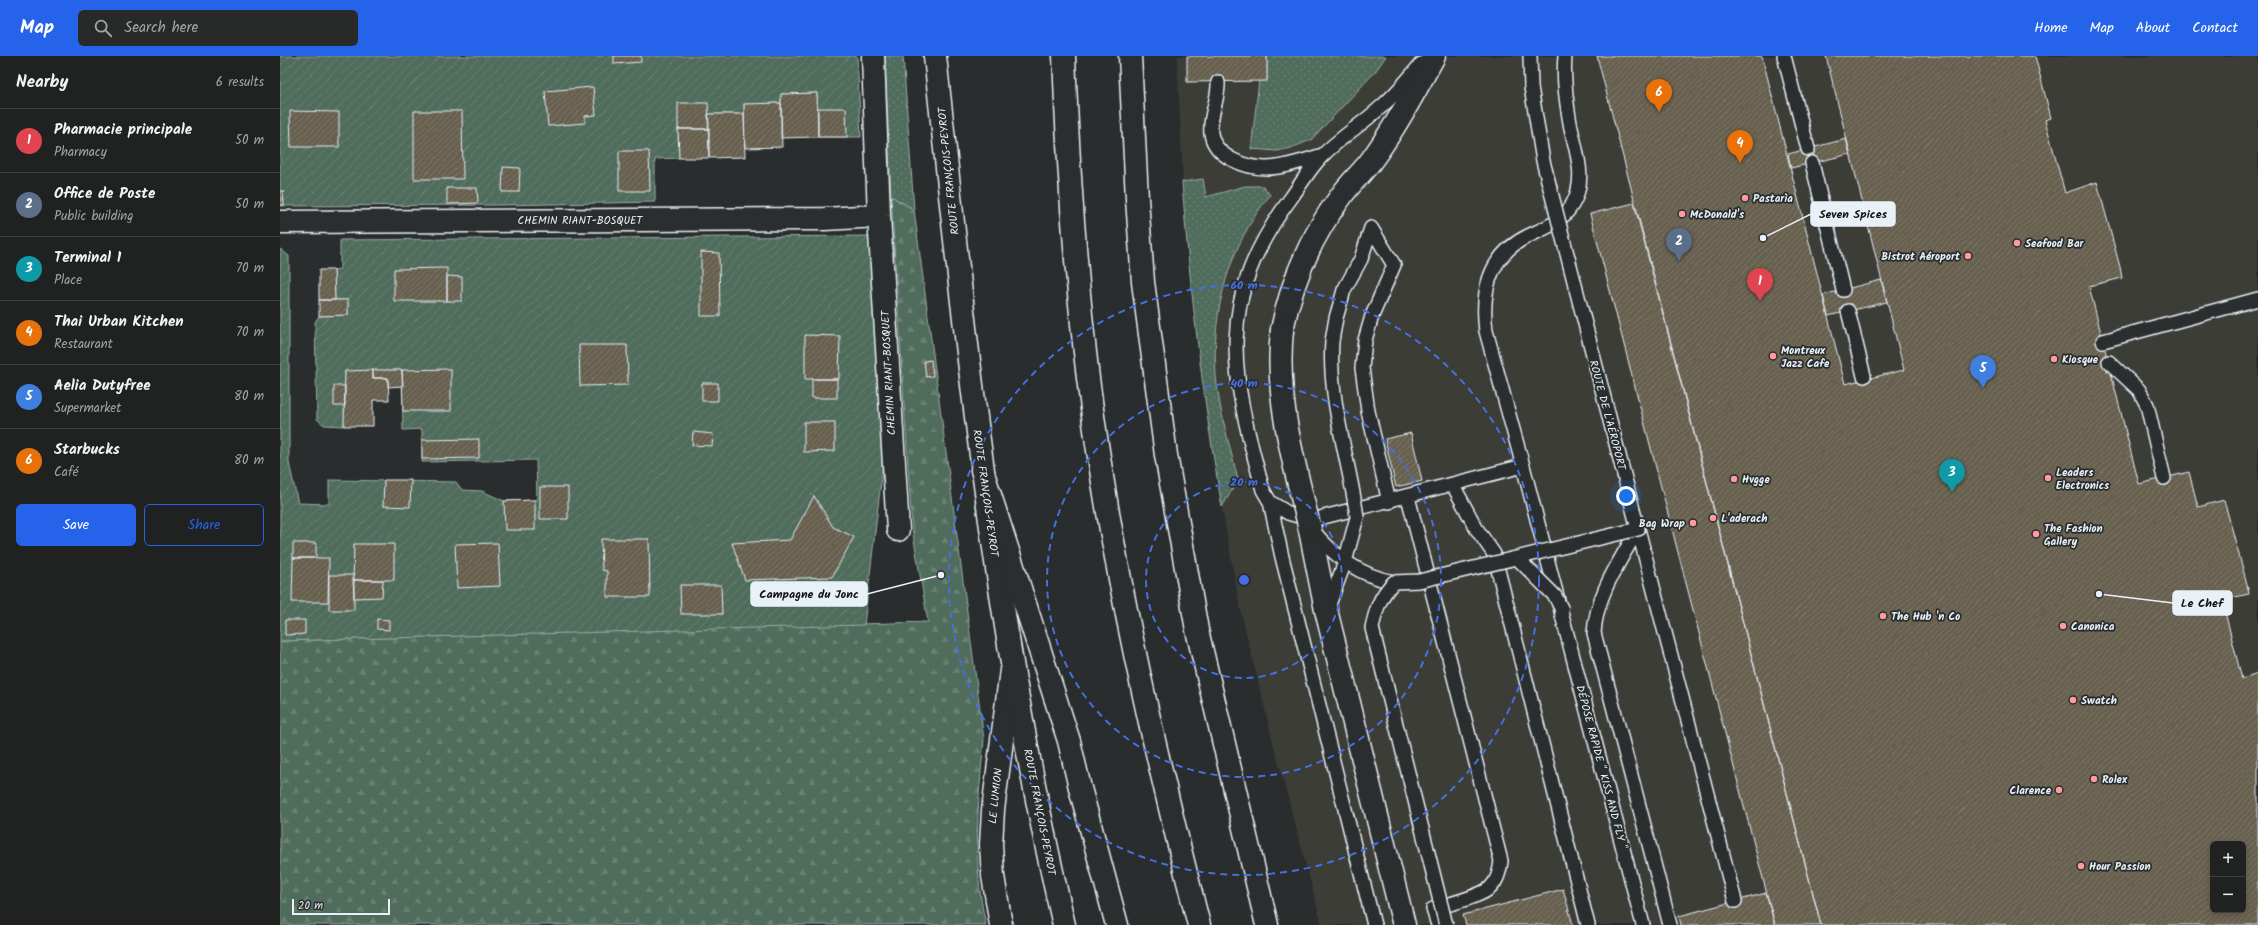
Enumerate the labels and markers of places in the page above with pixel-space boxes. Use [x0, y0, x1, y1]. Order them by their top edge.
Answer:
pin: 6 [1646, 79, 1672, 112]
pin: 4 [1727, 130, 1753, 163]
place label: Pastarìa [1753, 190, 1793, 208]
marker: Pastarìa [1740, 193, 1750, 203]
callout: Seven Spices [1811, 202, 1895, 226]
place label: McDonald's [1690, 206, 1745, 224]
marker: McDonald's [1677, 209, 1687, 219]
pin: 2 [1666, 228, 1692, 261]
place label: Seafood Bar [2025, 235, 2085, 253]
marker: Seafood Bar [2012, 238, 2022, 248]
place label: Bistrot Aéroport [1881, 248, 1961, 266]
marker: Bistrot Aéroport [1963, 251, 1973, 261]
pin: 1 [1747, 268, 1773, 301]
place label: Montreux Jazz Cafe [1781, 342, 1830, 373]
marker: Montreux Jazz Cafe [1768, 351, 1778, 361]
place label: Kiosque [2062, 351, 2099, 369]
marker: Kiosque [2049, 354, 2059, 364]
pin: 5 [1970, 355, 1996, 388]
pin: 3 [1939, 459, 1965, 492]
place label: Leaders Electronics [2056, 464, 2110, 495]
place label: Hvgge [1742, 471, 1770, 489]
marker: Leaders Electronics [2043, 473, 2053, 483]
marker: Hvgge [1729, 474, 1739, 484]
place label: L'aderach [1721, 510, 1768, 528]
marker: L'aderach [1708, 513, 1718, 523]
place label: Bag Wrap [1639, 515, 1685, 533]
marker: Bag Wrap [1688, 518, 1698, 528]
place label: The Fashion Gallery [2044, 520, 2103, 551]
marker: The Fashion Gallery [2031, 529, 2041, 539]
centre of rings [1237, 573, 1251, 587]
callout: Campagne du Jonc [751, 582, 867, 606]
callout: Le Chef [2173, 591, 2232, 615]
place label: The Hub 'n Co [1891, 608, 1960, 626]
marker: The Hub 'n Co [1878, 611, 1888, 621]
place label: Canonica [2071, 618, 2115, 636]
marker: Canonica [2058, 621, 2068, 631]
place label: Swatch [2081, 692, 2117, 710]
marker: Swatch [2068, 695, 2078, 705]
place label: Rolex [2102, 771, 2128, 789]
marker: Rolex [2089, 774, 2099, 784]
place label: Clarence [2009, 782, 2052, 800]
marker: Clarence [2054, 785, 2064, 795]
place label: Hour Passion [2089, 858, 2151, 876]
marker: Hour Passion [2076, 861, 2086, 871]

